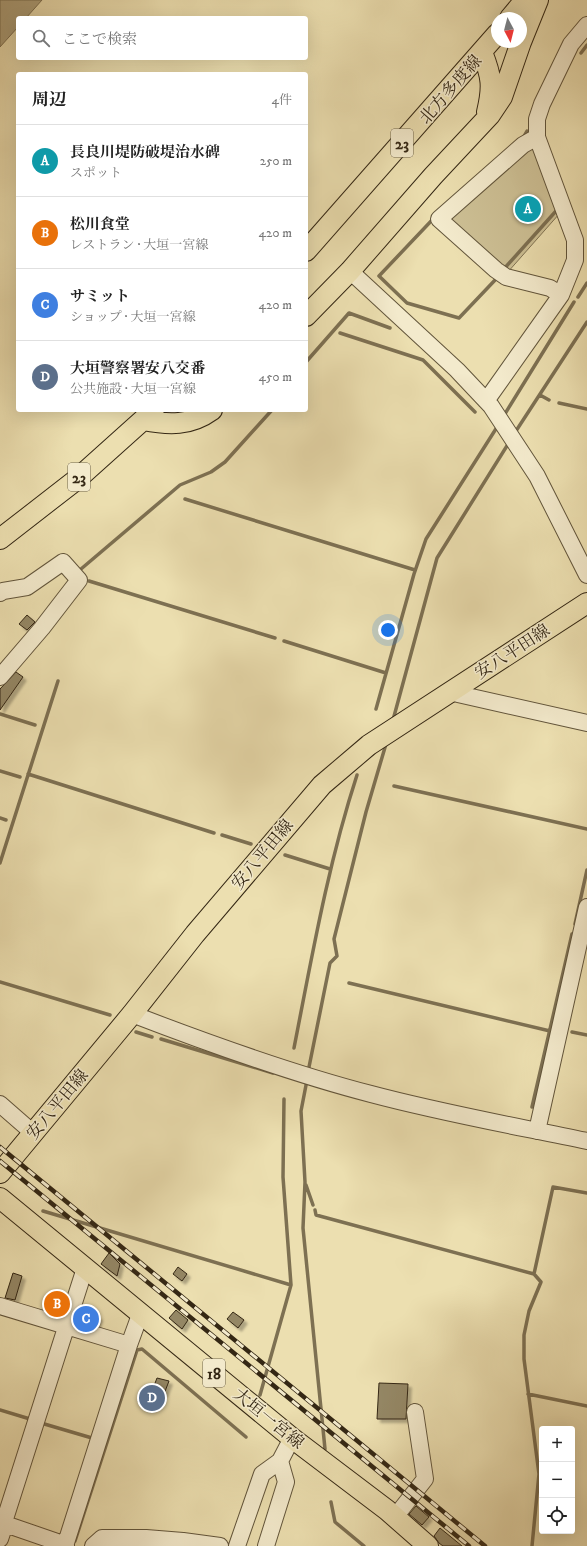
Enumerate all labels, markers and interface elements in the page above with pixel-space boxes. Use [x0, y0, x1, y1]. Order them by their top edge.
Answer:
north arrow [491, 12, 527, 48]
search box [16, 16, 308, 60]
icon: search [30, 27, 52, 49]
text: ここで検索 [62, 30, 137, 49]
street label: 北方多度線 [415, 50, 487, 129]
text: 周辺 [32, 89, 66, 111]
text: 4件 [272, 92, 292, 108]
road number: 23 [391, 129, 413, 157]
text: 長良川堤防破堤治水碑 [70, 143, 220, 162]
text: A [41, 153, 49, 169]
text: 250 m [260, 153, 292, 169]
text: スポット [70, 165, 122, 181]
pin: A [515, 194, 541, 224]
text: 松川食堂 [70, 215, 130, 234]
text: B [41, 225, 49, 241]
text: 420 m [259, 225, 292, 241]
text: レストラン · 大垣一宮線 [70, 237, 208, 253]
text: サミット [70, 287, 130, 306]
text: C [41, 297, 49, 313]
text: 420 m [259, 297, 292, 313]
text: ショップ · 大垣一宮線 [70, 309, 195, 325]
text: 大垣警察署安八交番 [70, 359, 205, 378]
text: D [40, 369, 50, 385]
text: 450 m [259, 369, 292, 385]
text: 公共施設 · 大垣一宮線 [70, 381, 196, 397]
road number: 23 [68, 463, 90, 491]
street label: 安八平田線 [471, 619, 554, 684]
your location [378, 620, 398, 640]
street label: 安八平田線 [227, 815, 299, 894]
street label: 安八平田線 [22, 1065, 94, 1144]
pin: B [44, 1289, 70, 1319]
pin: C [73, 1304, 99, 1334]
road number: 18 [203, 1359, 225, 1387]
pin: D [139, 1383, 165, 1413]
street label: 大垣一宮線 [228, 1383, 308, 1454]
map controls [539, 1426, 575, 1534]
button: + [539, 1426, 575, 1462]
button: − [539, 1462, 575, 1498]
button: locate [539, 1498, 575, 1534]

